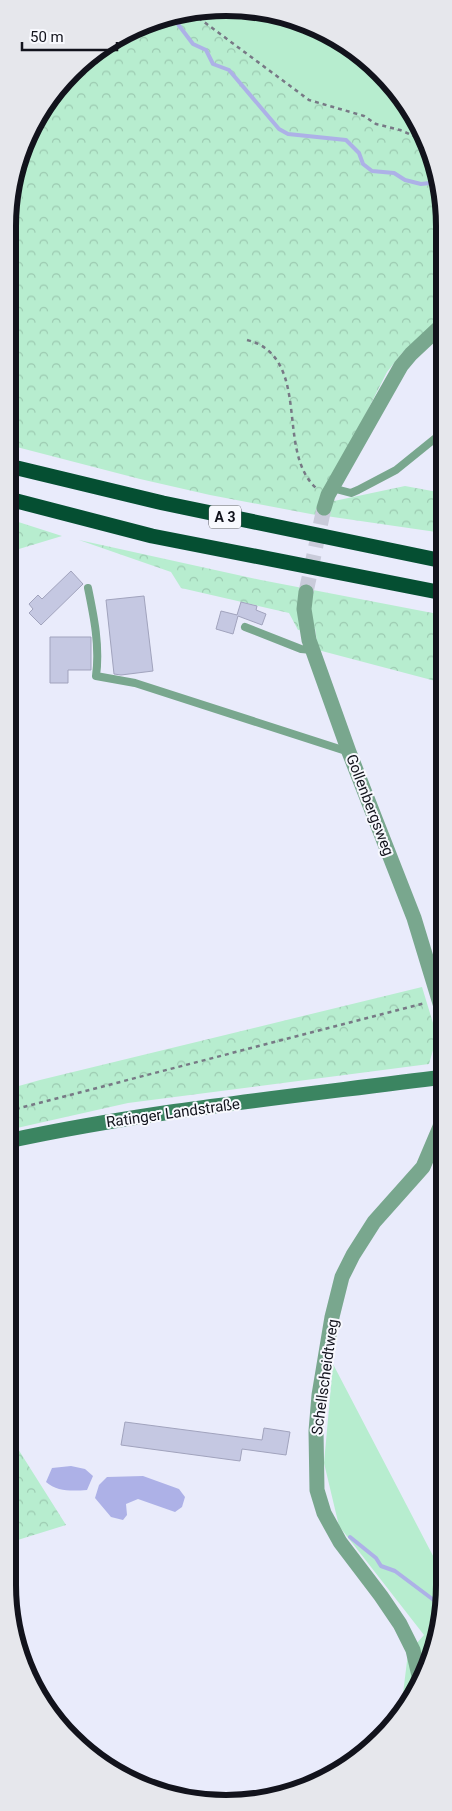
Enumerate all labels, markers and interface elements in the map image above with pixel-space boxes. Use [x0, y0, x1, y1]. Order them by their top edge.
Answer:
scale bar [22, 20, 118, 52]
text: 50 m [30, 28, 64, 46]
road number: A 3 [209, 506, 241, 528]
street label: Gollenbergsweg [342, 752, 398, 858]
street label: Ratinger Landstraße [105, 1095, 241, 1131]
street label: Schellscheidtweg [308, 1318, 342, 1436]

